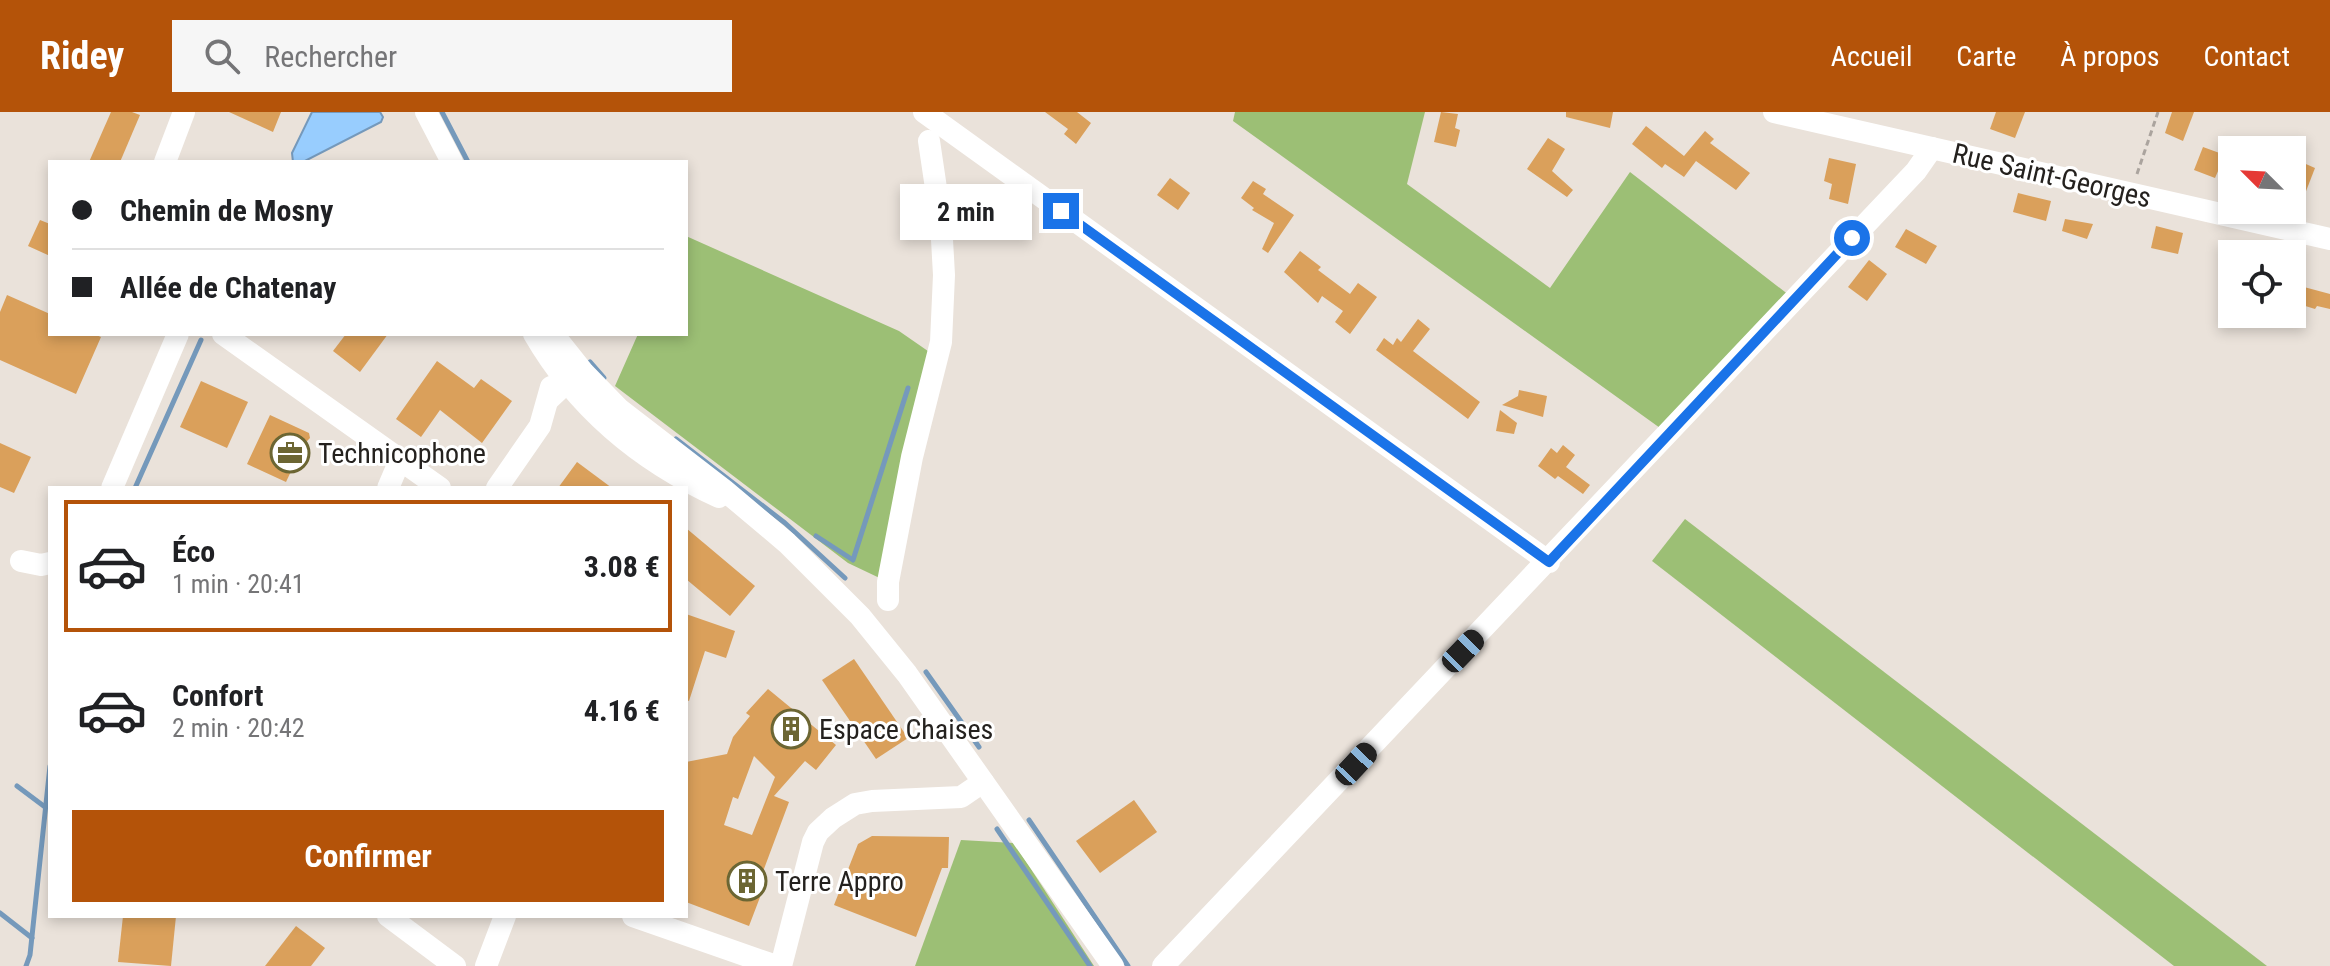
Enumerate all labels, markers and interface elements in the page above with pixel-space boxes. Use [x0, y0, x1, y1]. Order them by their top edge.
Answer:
search box [172, 20, 732, 92]
text: Ridey [40, 34, 124, 78]
icon: search [200, 34, 244, 78]
text: Rechercher [264, 39, 397, 74]
text: Accueil [1831, 40, 1912, 73]
text: Carte [1956, 40, 2016, 73]
text: À propos [2060, 40, 2160, 73]
text: Contact [2204, 40, 2290, 73]
north arrow [2218, 136, 2306, 224]
map controls [2218, 136, 2306, 328]
street label: Rue Saint-Georges [1949, 137, 2154, 214]
callout: 2 min [901, 183, 1033, 239]
text: Chemin de Mosny [120, 193, 333, 228]
route end [1043, 193, 1079, 229]
text: 2 min [937, 197, 995, 227]
route start [1834, 220, 1870, 256]
button: locate [2218, 240, 2306, 328]
text: Allée de Chatenay [120, 270, 336, 305]
office icon: Technicophone [269, 432, 311, 474]
place label: Technicophone [318, 437, 486, 470]
icon: car [76, 530, 148, 602]
text: Éco [172, 534, 215, 569]
text: 3.08 € [584, 549, 660, 584]
text: 1 min · 20:41 [172, 569, 305, 599]
car [1438, 625, 1488, 677]
icon: car [76, 674, 148, 746]
text: Confort [172, 678, 263, 713]
text: 4.16 € [584, 693, 660, 728]
building icon: Espace Chaises [770, 708, 812, 750]
text: 2 min · 20:42 [172, 713, 305, 743]
place label: Espace Chaises [819, 713, 993, 746]
car [1331, 738, 1381, 790]
button: Confirmer [72, 810, 664, 902]
building icon: Terre Appro [726, 860, 768, 902]
place label: Terre Appro [775, 865, 904, 898]

